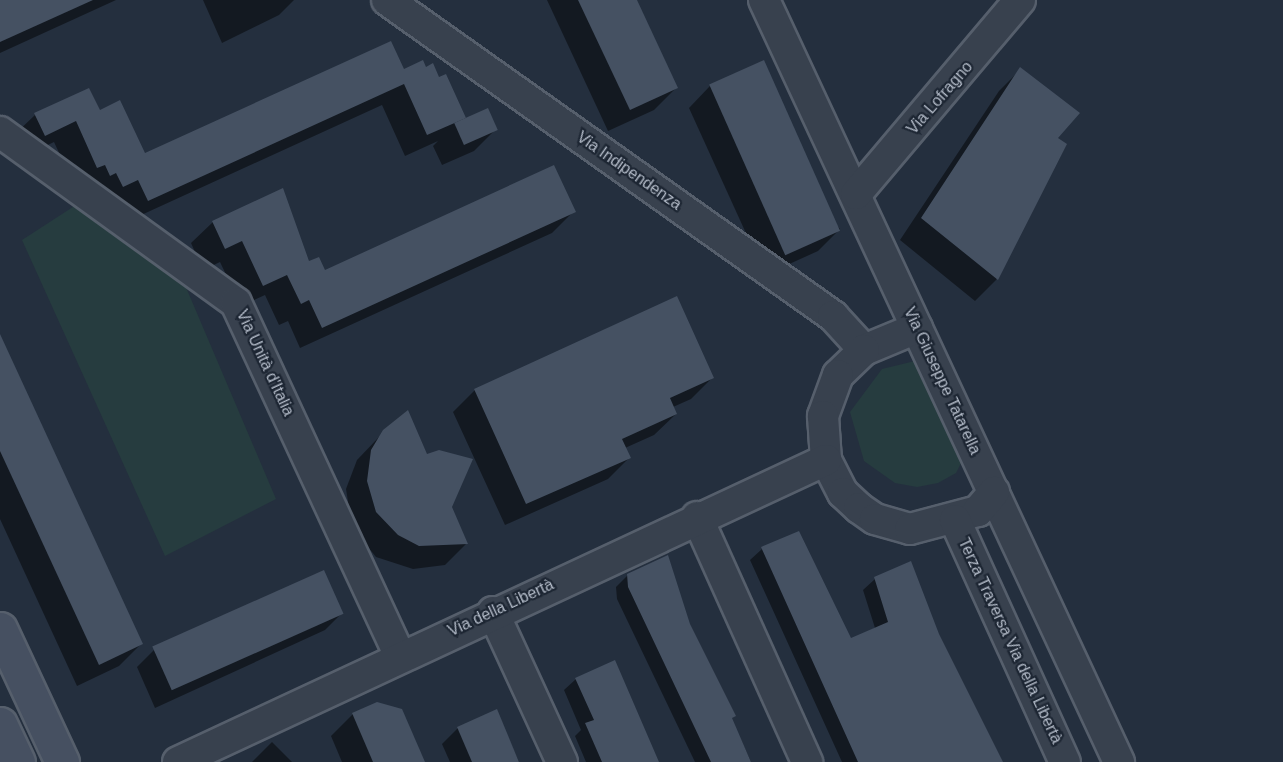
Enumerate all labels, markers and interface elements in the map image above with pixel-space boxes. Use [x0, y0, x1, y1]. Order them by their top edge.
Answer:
street label: Via Lofragno [903, 58, 977, 138]
street label: Via Indipendenza [573, 128, 685, 214]
street label: Via Giuseppe Tatarella [899, 304, 985, 458]
street label: Via Unità d'Italia [232, 307, 298, 419]
street label: Terza Traversa Via della Libertà [954, 535, 1066, 747]
street label: Via della Libertà [445, 575, 557, 641]

